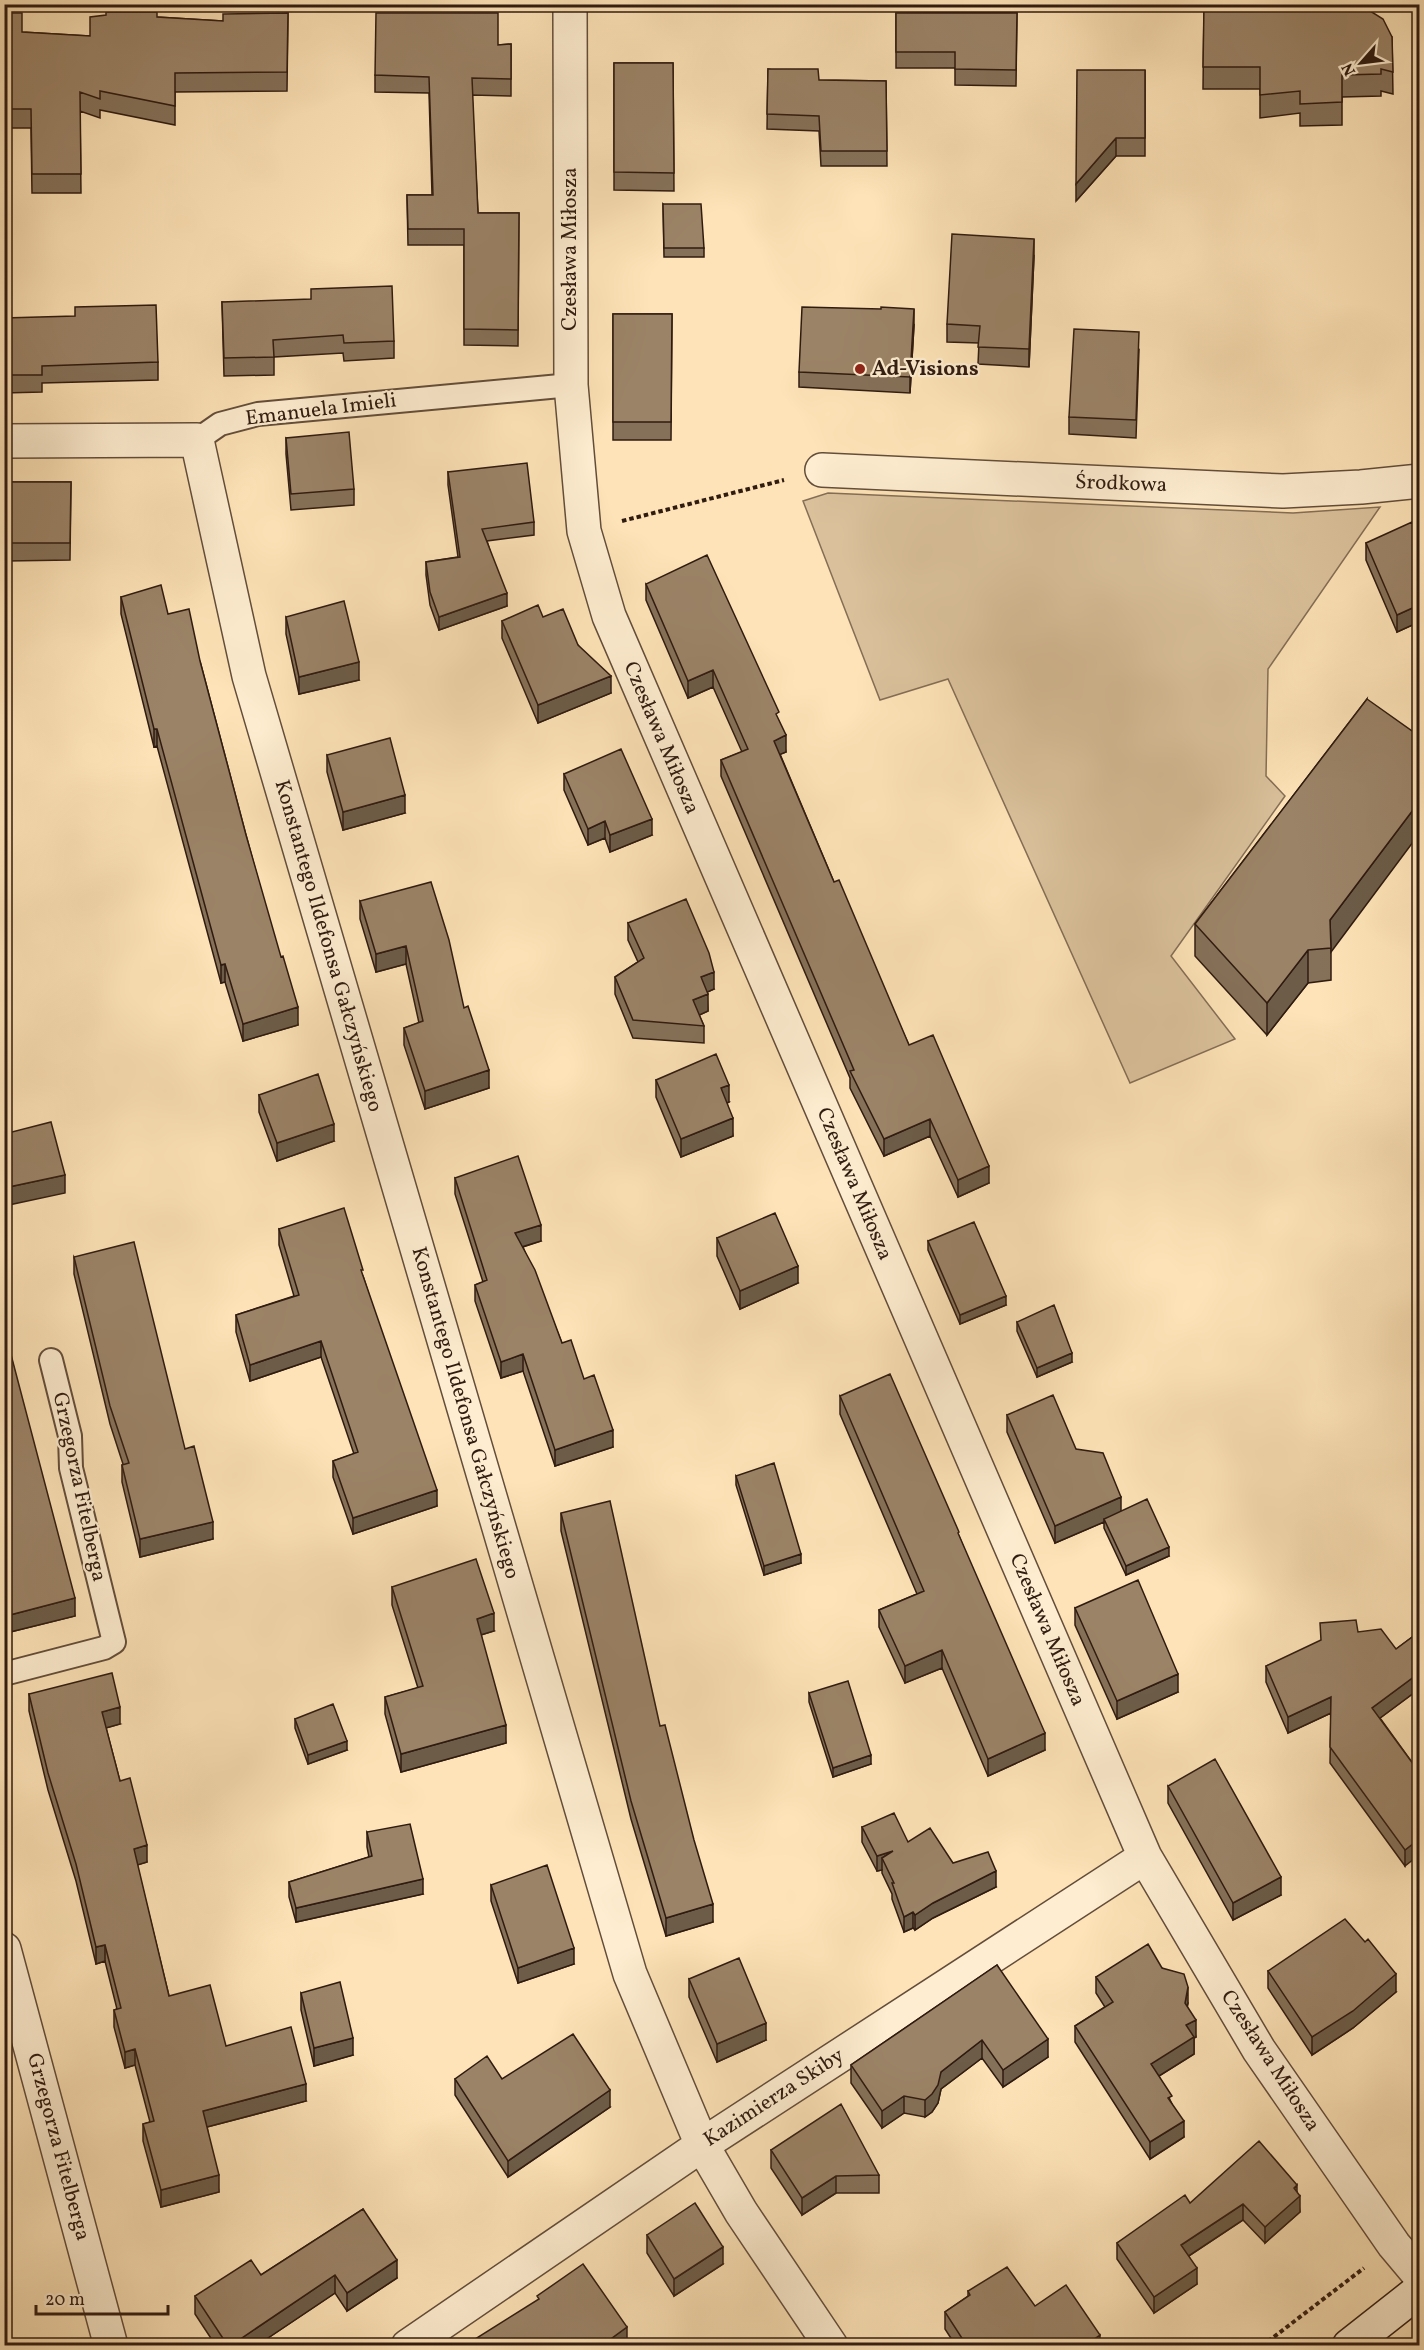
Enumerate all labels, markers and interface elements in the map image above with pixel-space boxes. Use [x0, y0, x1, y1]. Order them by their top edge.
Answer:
north arrow [1331, 33, 1391, 93]
text: N [1337, 58, 1362, 79]
street label: Czesława Miłosza [556, 167, 585, 331]
place label: Ad-Visions [872, 355, 979, 384]
marker: Ad-Visions [853, 362, 867, 376]
street label: Emanuela Imieli [244, 386, 398, 434]
street label: Środkowa [1074, 468, 1168, 500]
street label: Czesława Miłosza [616, 657, 706, 819]
street label: Konstantego Ildefonsa Gałczyńskiego [267, 777, 389, 1115]
street label: Czesława Miłosza [809, 1103, 899, 1265]
street label: Konstantego Ildefonsa Gałczyńskiego [404, 1244, 526, 1582]
street label: Grzegorza Fitelberga [45, 1390, 113, 1584]
street label: Czesława Miłosza [1002, 1549, 1092, 1711]
street label: Czesława Miłosza [1213, 1985, 1327, 2137]
street label: Kazimierza Skiby [698, 2041, 851, 2154]
street label: Grzegorza Fitelberga [19, 2050, 97, 2244]
scale bar [36, 2278, 168, 2316]
text: 20 m [45, 2288, 85, 2313]

